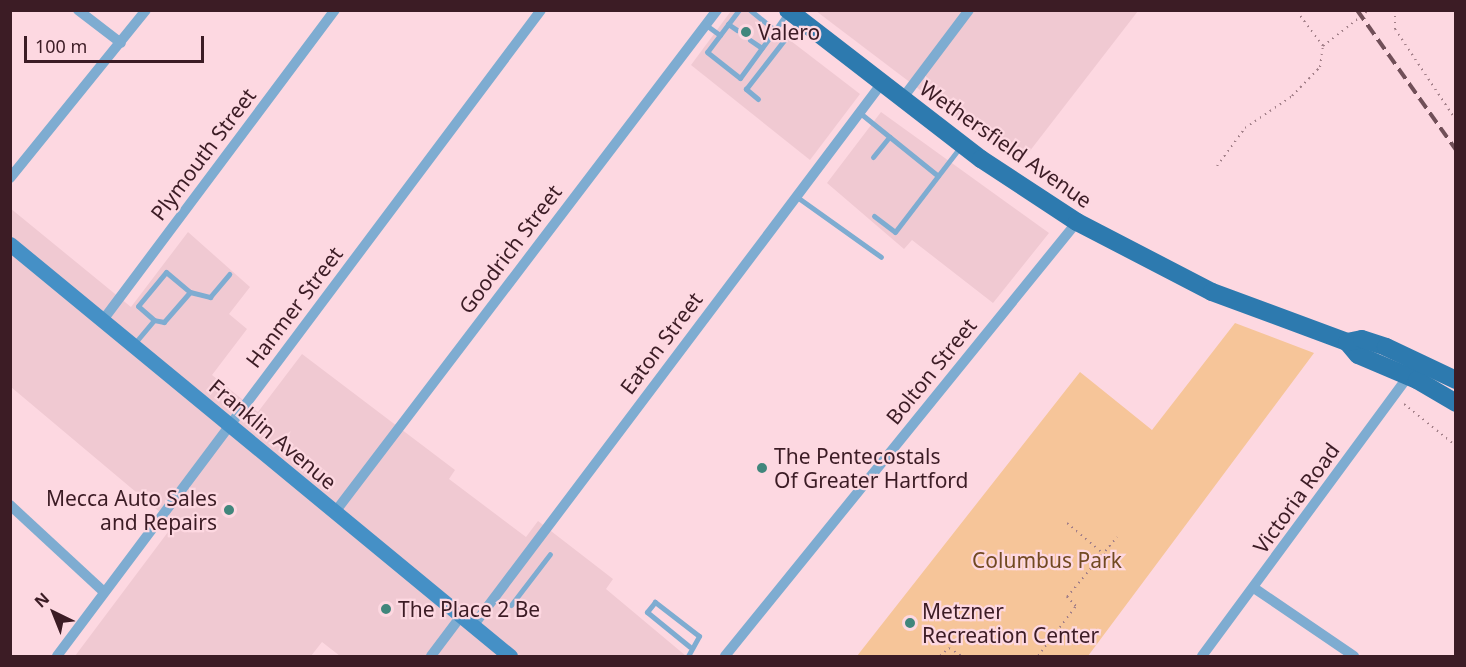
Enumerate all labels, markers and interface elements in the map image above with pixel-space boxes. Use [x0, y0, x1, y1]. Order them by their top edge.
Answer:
place label: Valero [758, 19, 820, 45]
scale bar [27, 24, 207, 62]
marker: Valero [739, 25, 753, 39]
text: 100 m [35, 34, 87, 58]
street label: Wethersfield Avenue [915, 75, 1097, 213]
street label: Plymouth Street [145, 83, 261, 225]
street label: Goodrich Street [453, 180, 567, 318]
street label: Hanmer Street [240, 242, 348, 372]
street label: Eaton Street [615, 287, 707, 399]
street label: Bolton Street [881, 313, 981, 429]
street label: Franklin Avenue [204, 374, 342, 494]
street label: Victoria Road [1248, 438, 1344, 558]
place label: The Pentecostals Of Greater Hartford [774, 443, 969, 493]
marker: The Pentecostals Of Greater Hartford [755, 461, 769, 475]
place label: Mecca Auto Sales and Repairs [46, 485, 217, 535]
marker: Mecca Auto Sales and Repairs [222, 503, 236, 517]
park label: Columbus Park [972, 547, 1122, 573]
north arrow [24, 583, 84, 643]
text: N [29, 587, 54, 612]
place label: The Place 2 Be [398, 596, 540, 622]
place label: Metzner Recreation Center [922, 598, 1099, 648]
marker: The Place 2 Be [379, 602, 393, 616]
marker: Metzner Recreation Center [903, 616, 917, 630]

